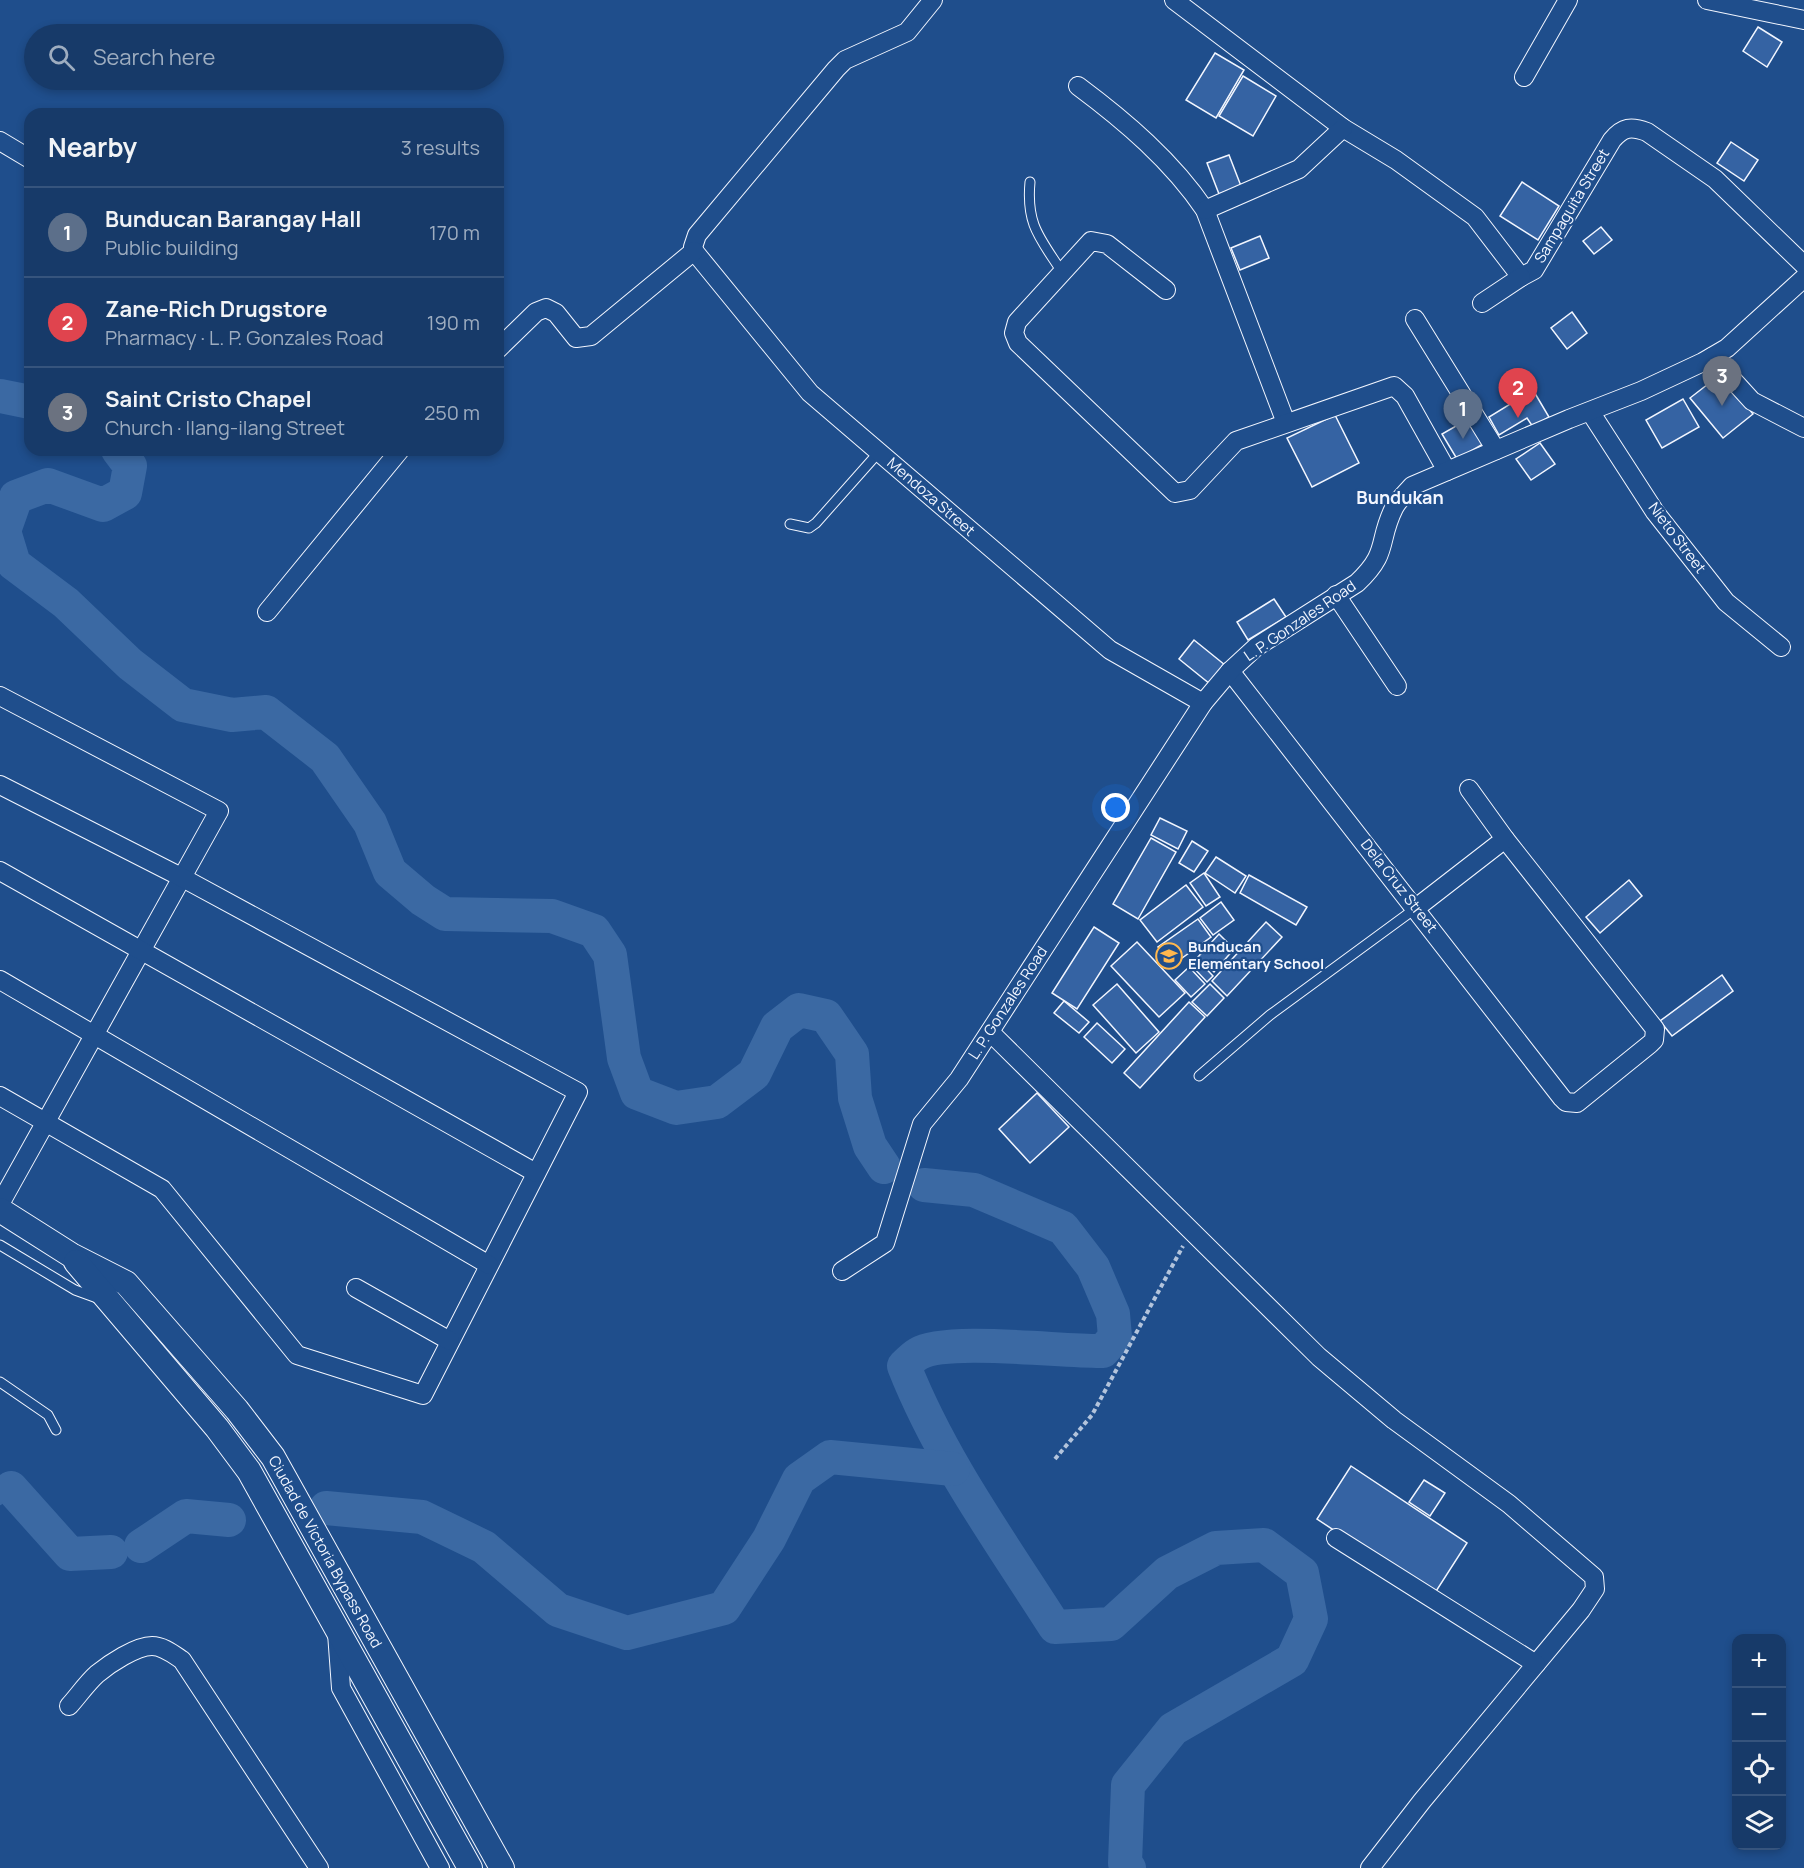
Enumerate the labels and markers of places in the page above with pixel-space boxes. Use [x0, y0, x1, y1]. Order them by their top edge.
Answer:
pin: 3 [1702, 356, 1742, 406]
pin: 2 [1498, 368, 1538, 418]
pin: 1 [1444, 390, 1482, 439]
place label: Bunducan Elementary School [1188, 936, 1324, 974]
school or university icon: Bunducan Elementary School [1154, 941, 1184, 971]

